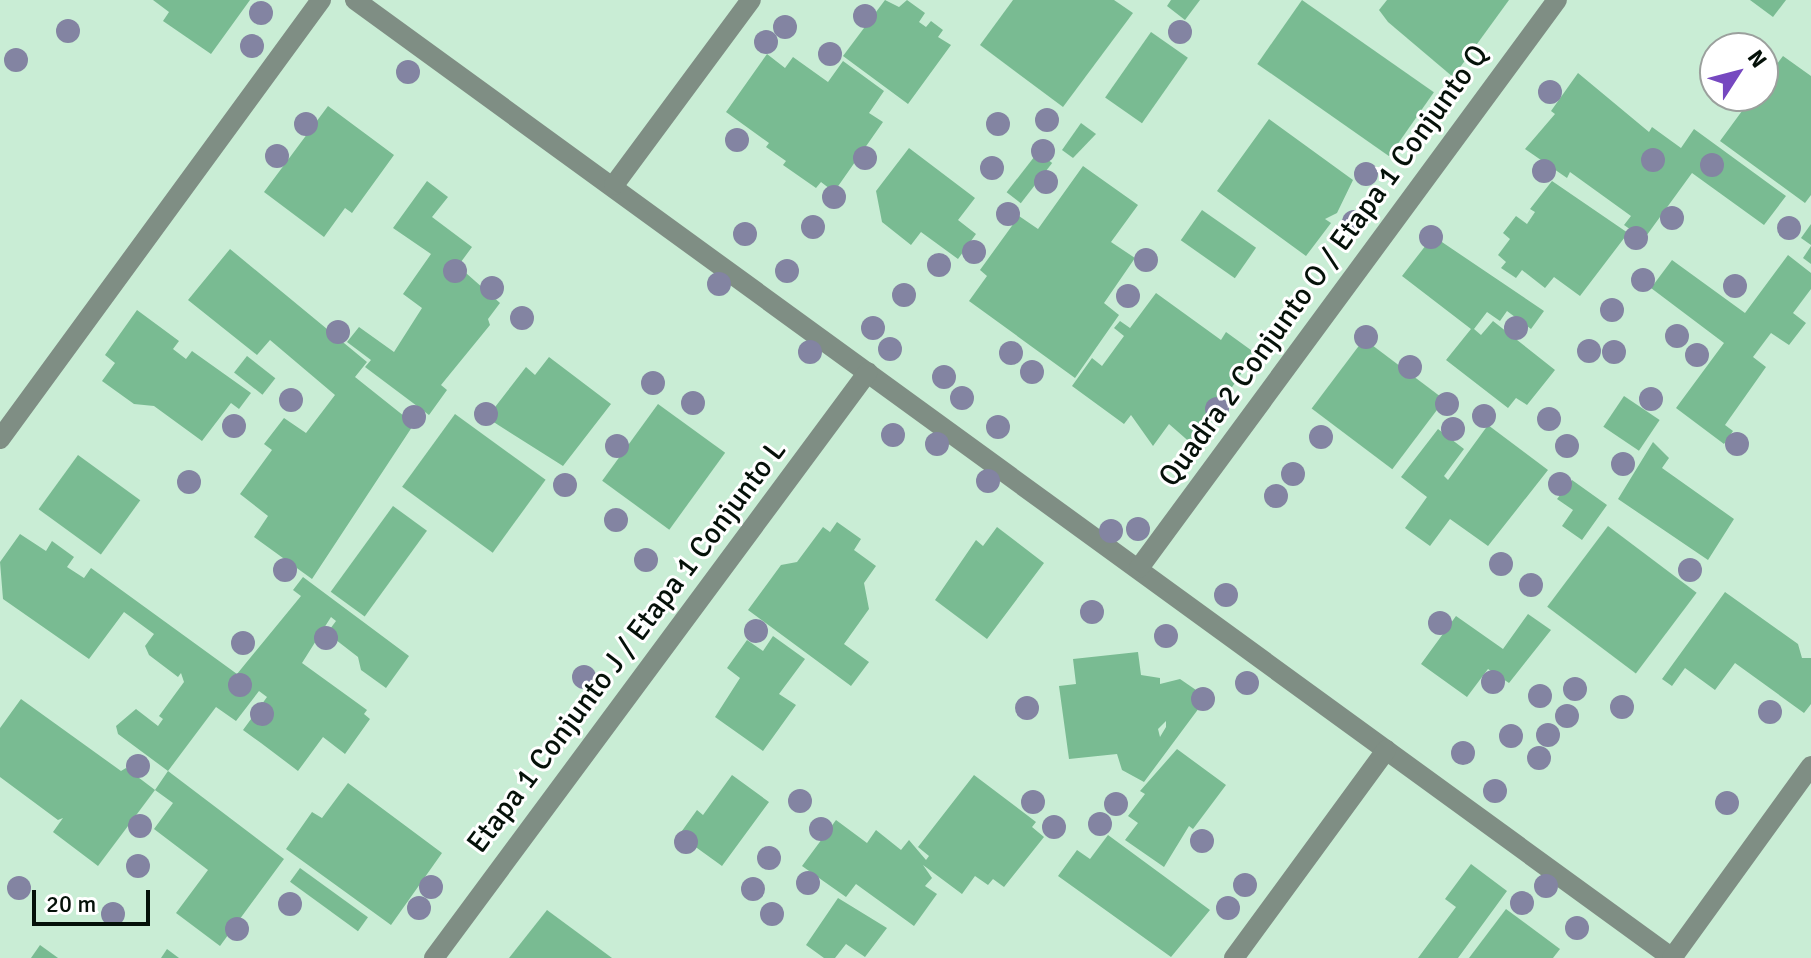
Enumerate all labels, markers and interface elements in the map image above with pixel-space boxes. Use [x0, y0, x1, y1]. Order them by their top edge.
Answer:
north arrow [1699, 32, 1779, 112]
street label: Quadra 2 Conjunto O / Etapa 1 Conjunto Q [1152, 38, 1496, 494]
text: N [1742, 45, 1773, 73]
street label: Etapa 1 Conjunto J / Etapa 1 Conjunto L [460, 434, 794, 860]
scale bar [36, 874, 154, 924]
text: 20 m [46, 889, 96, 919]

